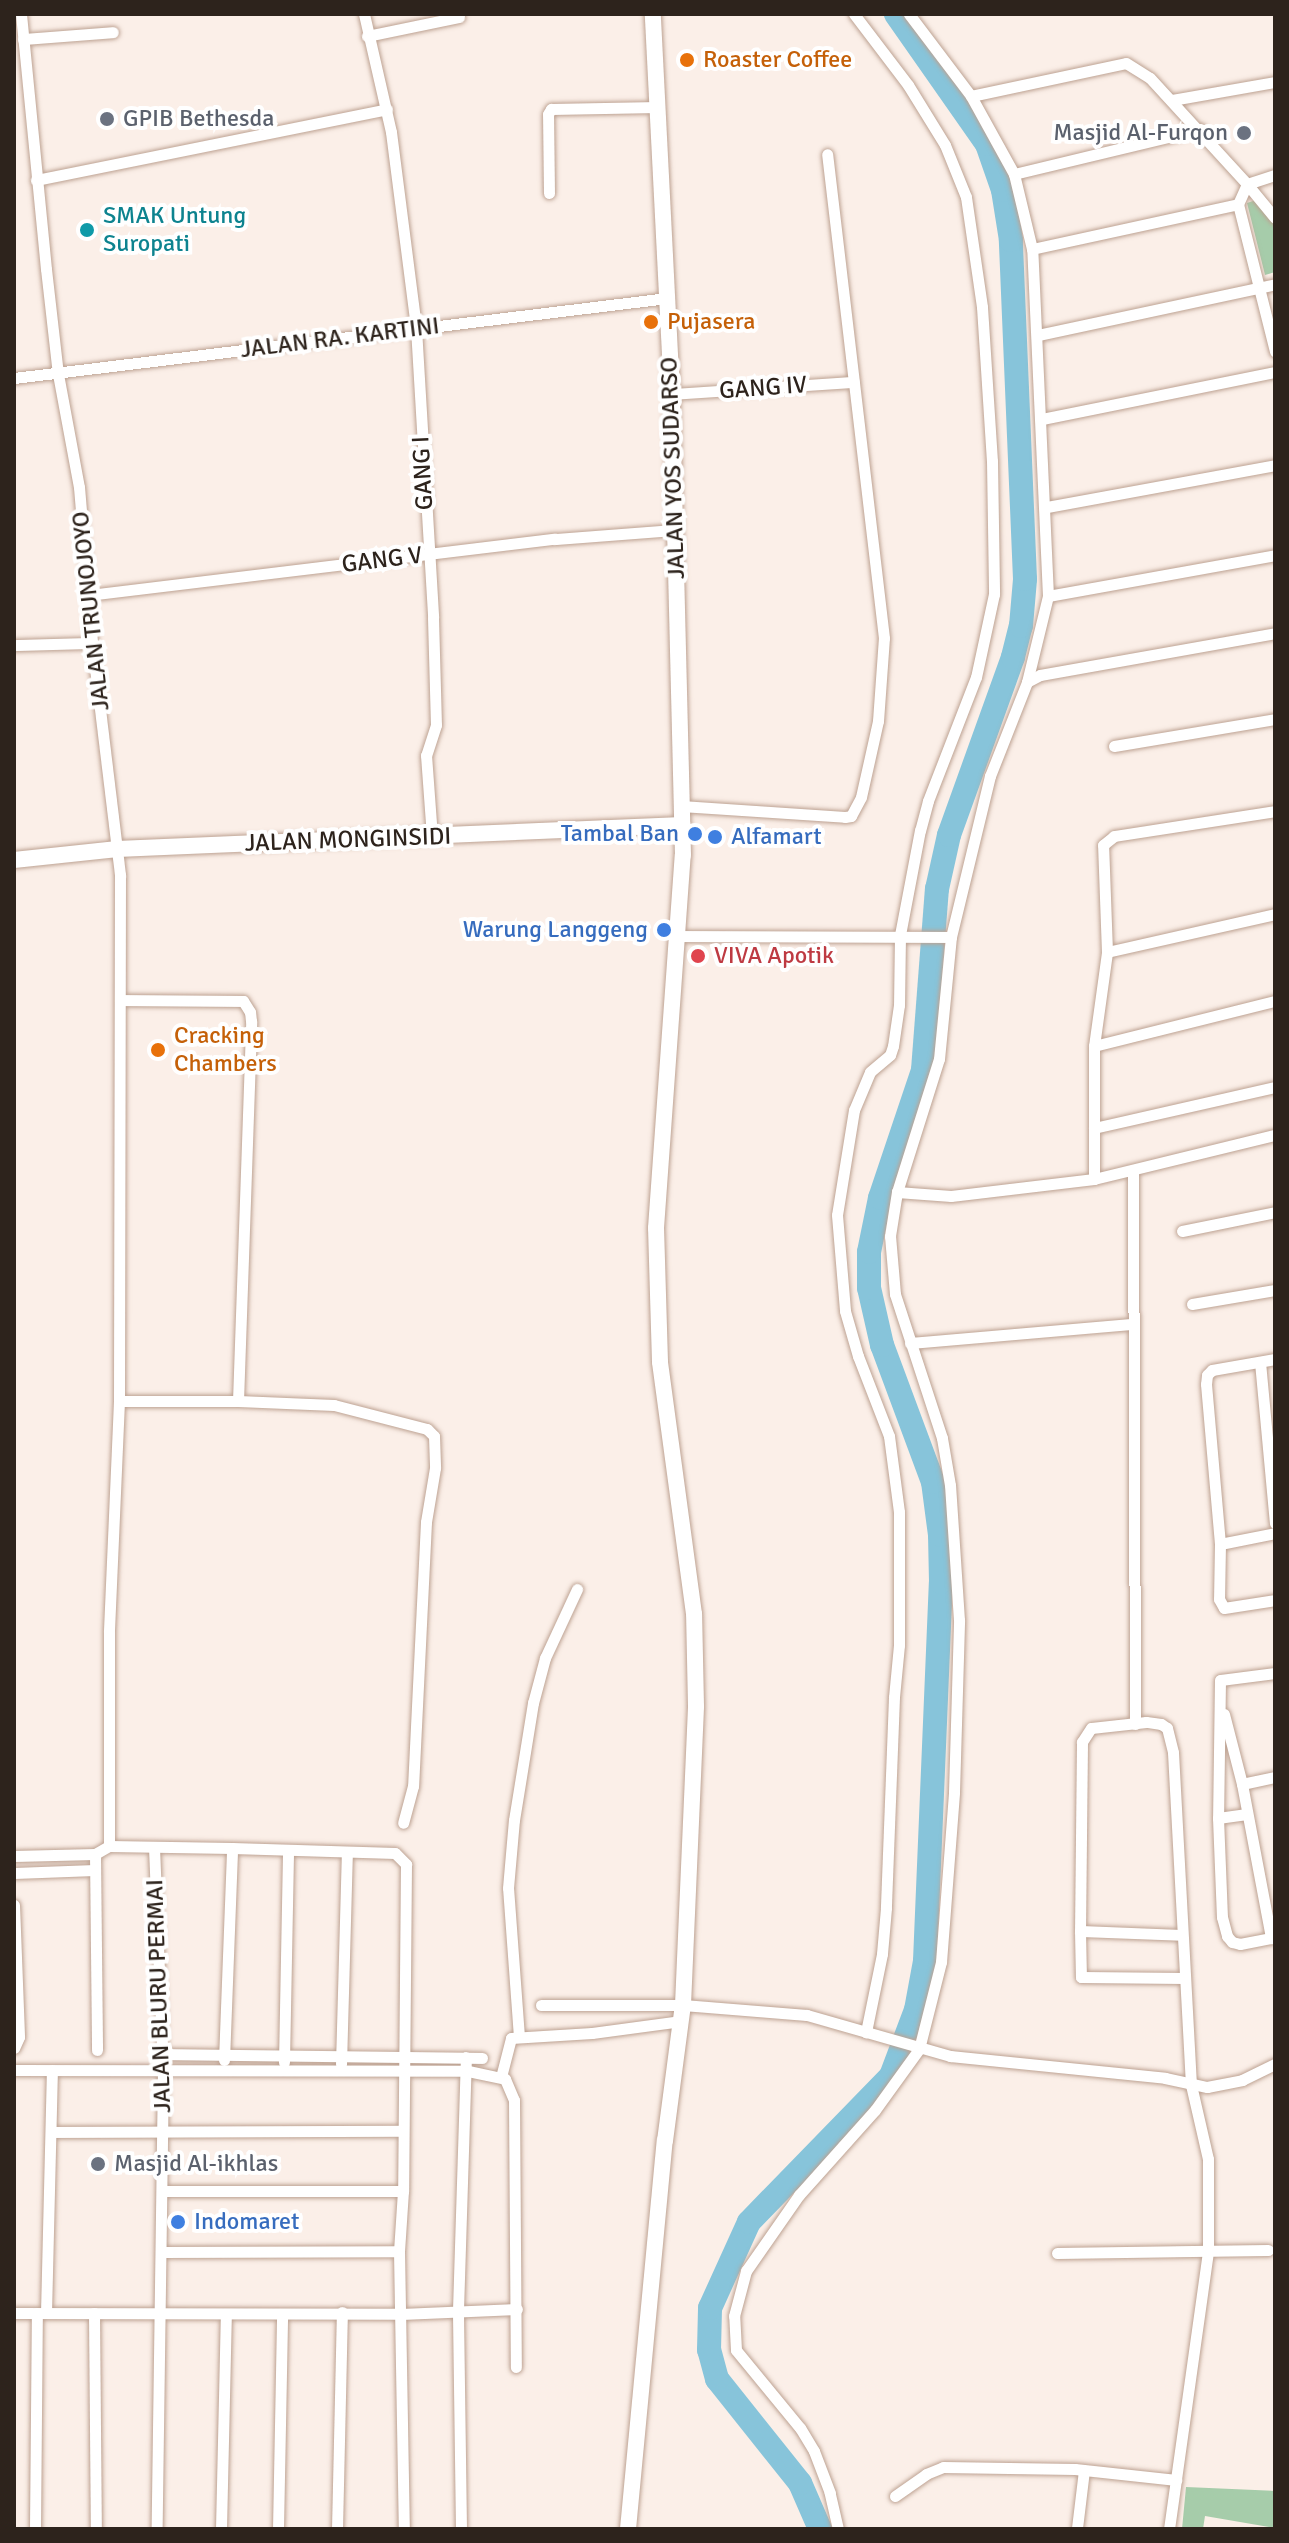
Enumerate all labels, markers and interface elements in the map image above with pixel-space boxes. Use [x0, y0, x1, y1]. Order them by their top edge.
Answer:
place label: Roaster Coffee [703, 46, 852, 74]
marker: Roaster Coffee [678, 51, 696, 69]
place label: GPIB Bethesda [123, 105, 274, 133]
marker: GPIB Bethesda [98, 110, 116, 128]
place label: Masjid Al-Furqon [1053, 119, 1228, 147]
marker: Masjid Al-Furqon [1235, 124, 1253, 142]
place label: SMAK Untung Suropati [103, 202, 246, 258]
marker: SMAK Untung Suropati [78, 221, 96, 239]
place label: Pujasera [667, 308, 756, 336]
street label: JALAN RA. KARTINI [239, 311, 441, 365]
marker: Pujasera [642, 313, 660, 331]
street label: JALAN YOS SUDARSO [655, 356, 691, 580]
street label: GANG IV [718, 371, 808, 405]
street label: GANG I [407, 435, 439, 511]
street label: JALAN TRUNOJOYO [66, 510, 116, 712]
street label: GANG V [340, 541, 424, 579]
place label: Tambal Ban [561, 820, 679, 848]
street label: JALAN MONGINSIDI [244, 822, 452, 858]
place label: Alfamart [731, 823, 822, 851]
marker: Tambal Ban [686, 825, 704, 843]
marker: Alfamart [706, 828, 724, 846]
place label: Warung Langgeng [463, 916, 648, 944]
marker: Warung Langgeng [655, 921, 673, 939]
place label: VIVA Apotik [714, 942, 834, 970]
marker: VIVA Apotik [689, 947, 707, 965]
place label: Cracking Chambers [174, 1022, 277, 1078]
marker: Cracking Chambers [149, 1041, 167, 1059]
street label: JALAN BLURU PERMAI [141, 1879, 177, 2113]
place label: Masjid Al-ikhlas [114, 2150, 278, 2178]
marker: Masjid Al-ikhlas [89, 2155, 107, 2173]
place label: Indomaret [194, 2208, 299, 2236]
marker: Indomaret [169, 2213, 187, 2231]

